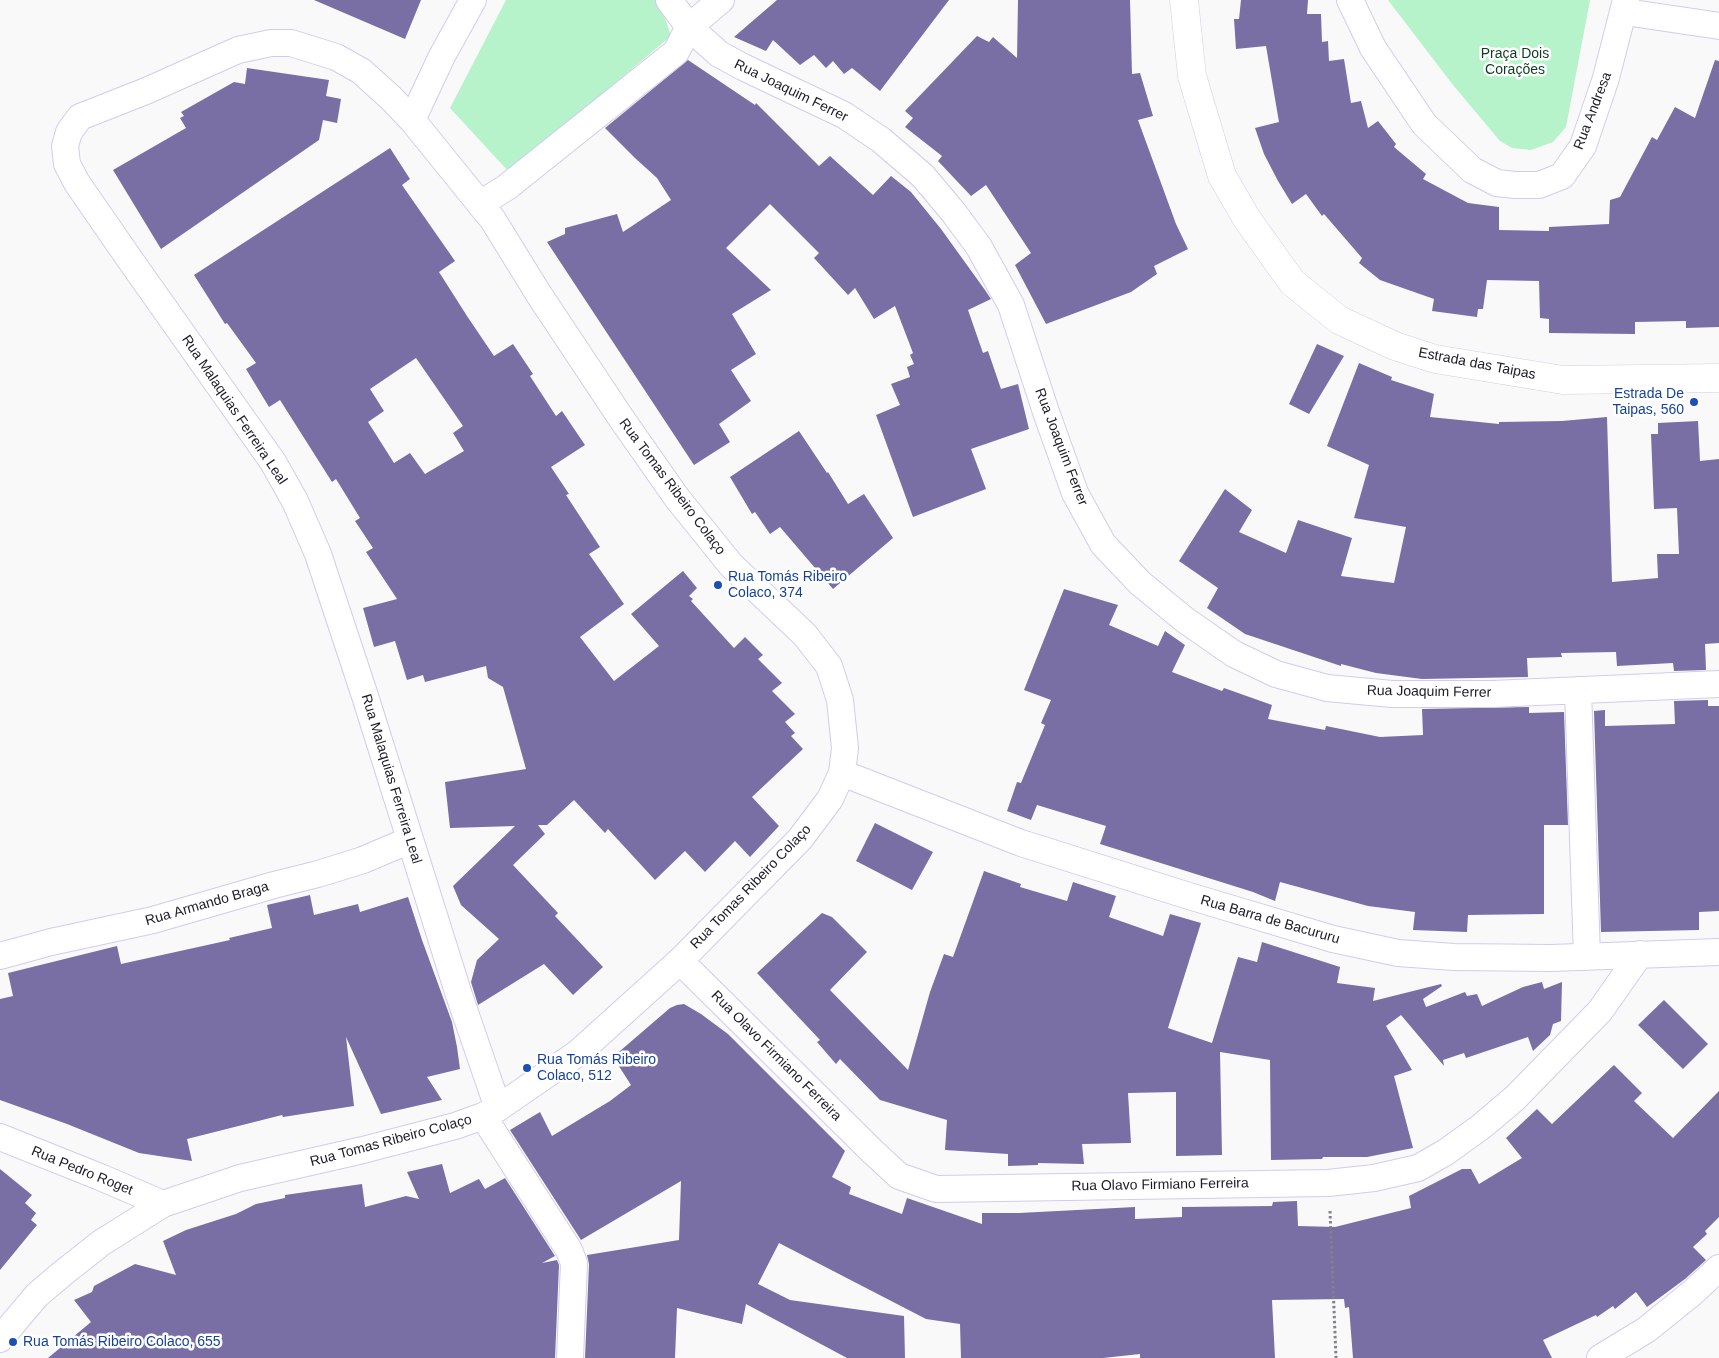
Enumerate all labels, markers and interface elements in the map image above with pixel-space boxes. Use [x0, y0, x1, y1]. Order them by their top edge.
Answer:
park label: Praça Dois Corações [1481, 46, 1549, 78]
street label: Rua Joaquim Ferrer [731, 56, 851, 126]
street label: Rua Andresa [1571, 70, 1615, 152]
street label: Rua Malaquias Ferreira Leal [178, 332, 290, 488]
street label: Estrada das Taipas [1417, 344, 1537, 384]
street label: Rua Joaquim Ferrer [1031, 386, 1091, 508]
place label: Estrada De Taipas, 560 [1612, 386, 1684, 418]
marker: Estrada De Taipas, 560 [1688, 396, 1700, 408]
street label: Rua Tomas Ribeiro Colaço [615, 415, 729, 559]
place label: Rua Tomás Ribeiro Colaco, 374 [728, 569, 847, 602]
marker: Rua Tomás Ribeiro Colaco, 374 [712, 579, 724, 591]
street label: Rua Joaquim Ferrer [1367, 683, 1491, 701]
street label: Rua Malaquias Ferreira Leal [357, 692, 425, 866]
street label: Rua Tomas Ribeiro Colaço [687, 821, 815, 953]
street label: Rua Armando Braga [143, 878, 271, 930]
street label: Rua Barra de Bacururu [1198, 892, 1342, 948]
street label: Rua Olavo Firmiano Ferreira [707, 987, 845, 1125]
place label: Rua Tomás Ribeiro Colaco, 512 [537, 1052, 656, 1084]
marker: Rua Tomás Ribeiro Colaco, 512 [521, 1062, 533, 1074]
street label: Rua Tomas Ribeiro Colaço [308, 1111, 474, 1171]
street label: Rua Pedro Roget [29, 1143, 135, 1199]
street label: Rua Olavo Firmiano Ferreira [1071, 1175, 1249, 1195]
place label: Rua Tomás Ribeiro Colaco, 655 [23, 1334, 221, 1350]
marker: Rua Tomás Ribeiro Colaco, 655 [7, 1336, 19, 1348]

